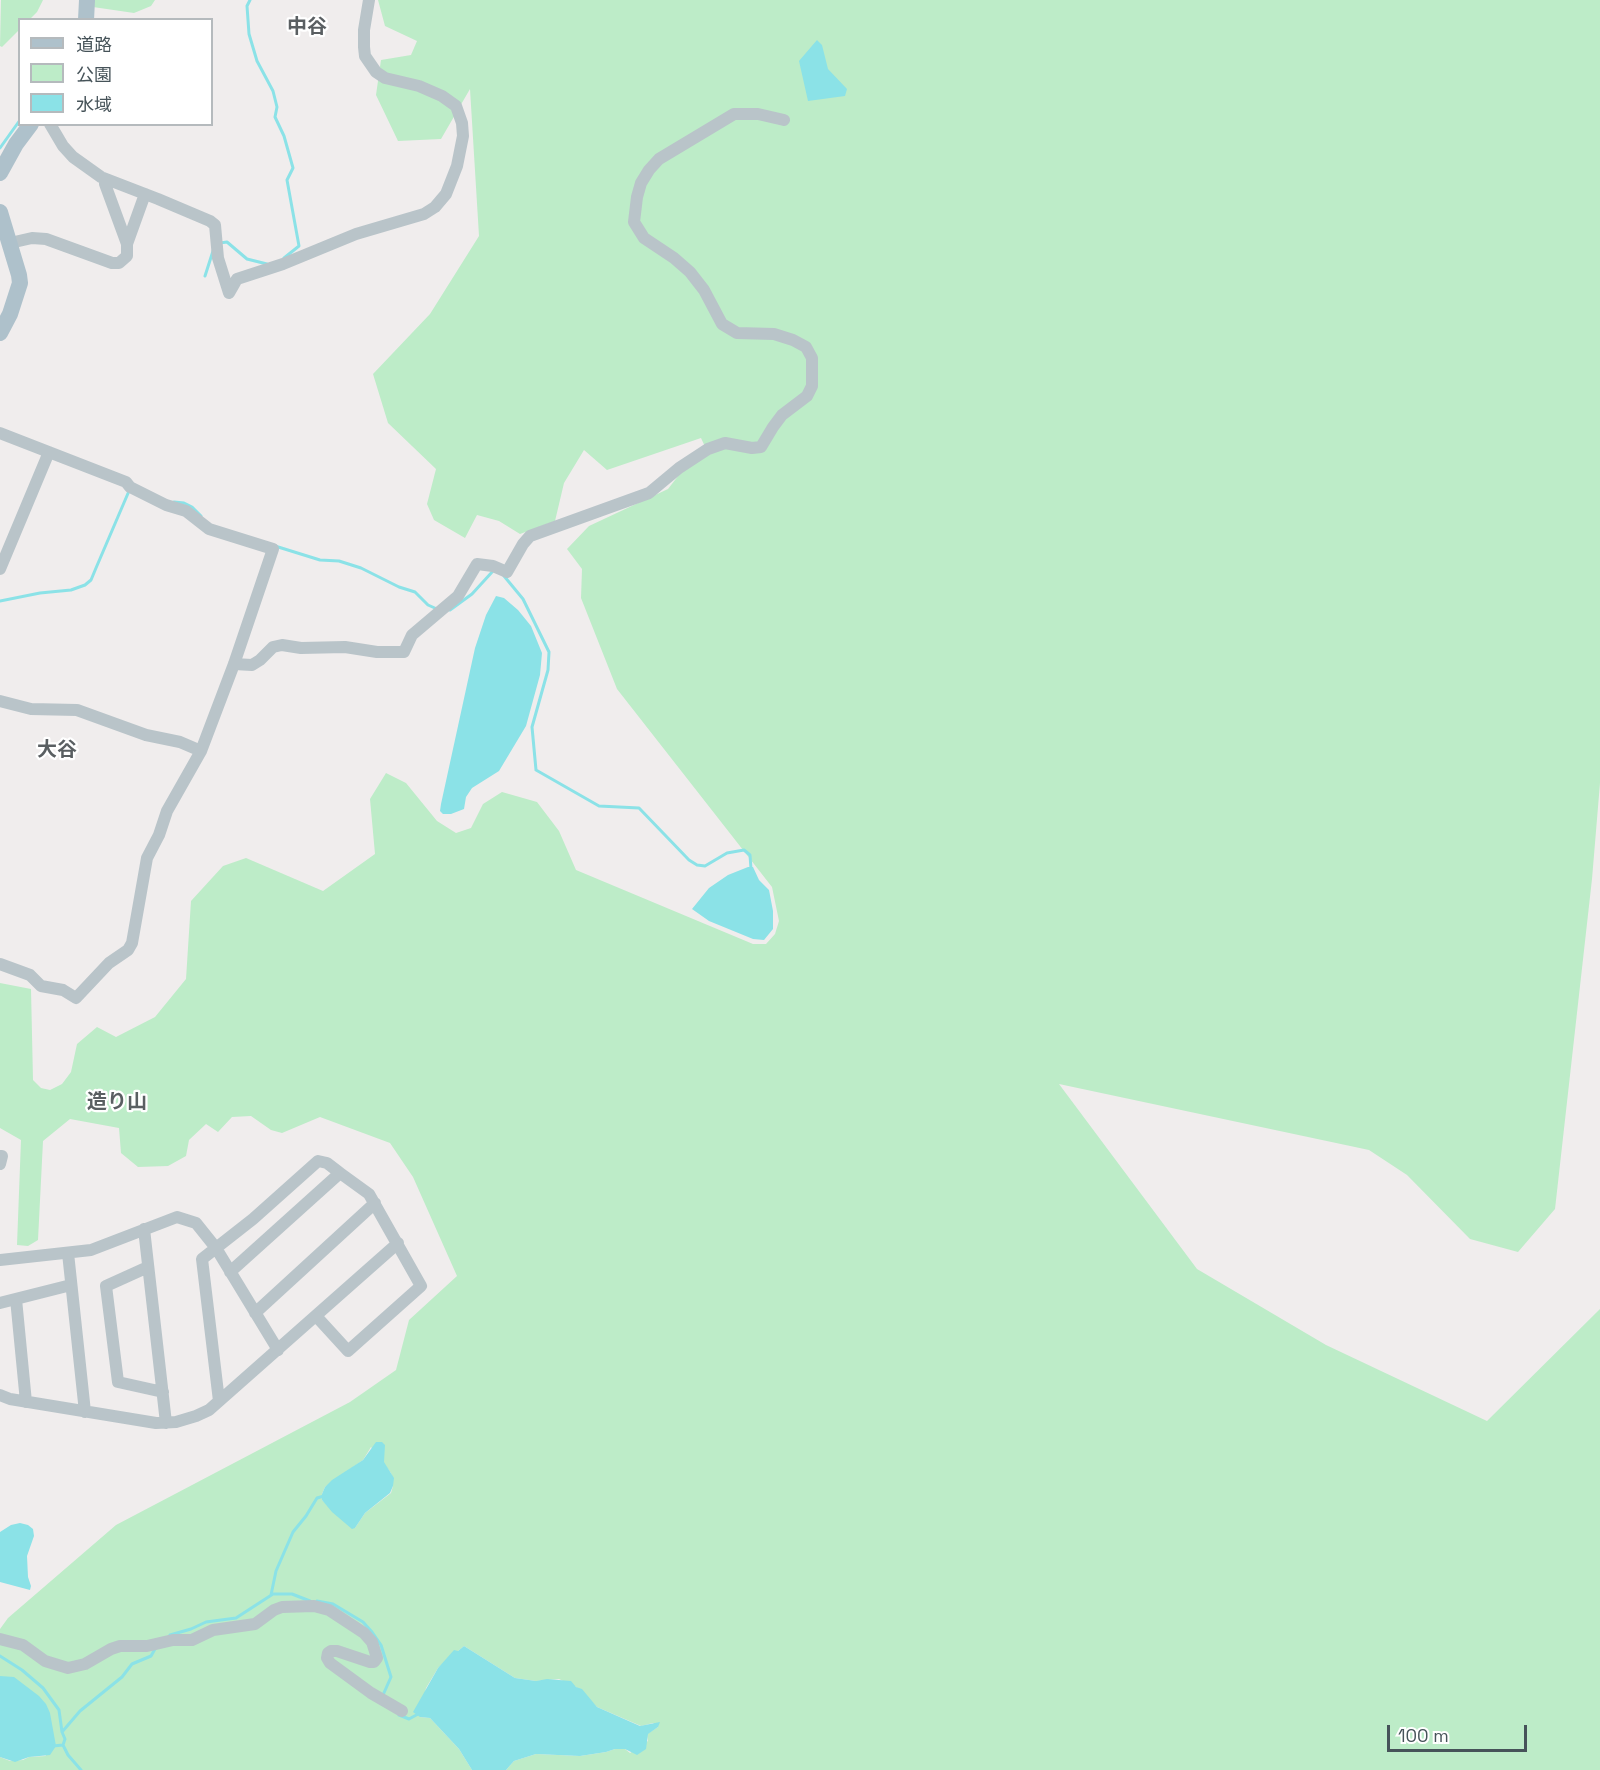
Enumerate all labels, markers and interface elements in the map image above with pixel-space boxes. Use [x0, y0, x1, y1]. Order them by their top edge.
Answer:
district label: 中谷 [287, 16, 327, 40]
legend [18, 18, 213, 126]
text: 道路 [76, 33, 112, 56]
text: 公園 [76, 63, 112, 86]
text: 水域 [76, 93, 112, 116]
district label: 大谷 [37, 739, 77, 763]
district label: 造り山 [87, 1091, 147, 1115]
scale bar [1390, 1713, 1530, 1751]
text: 100 m [1398, 1724, 1449, 1747]

